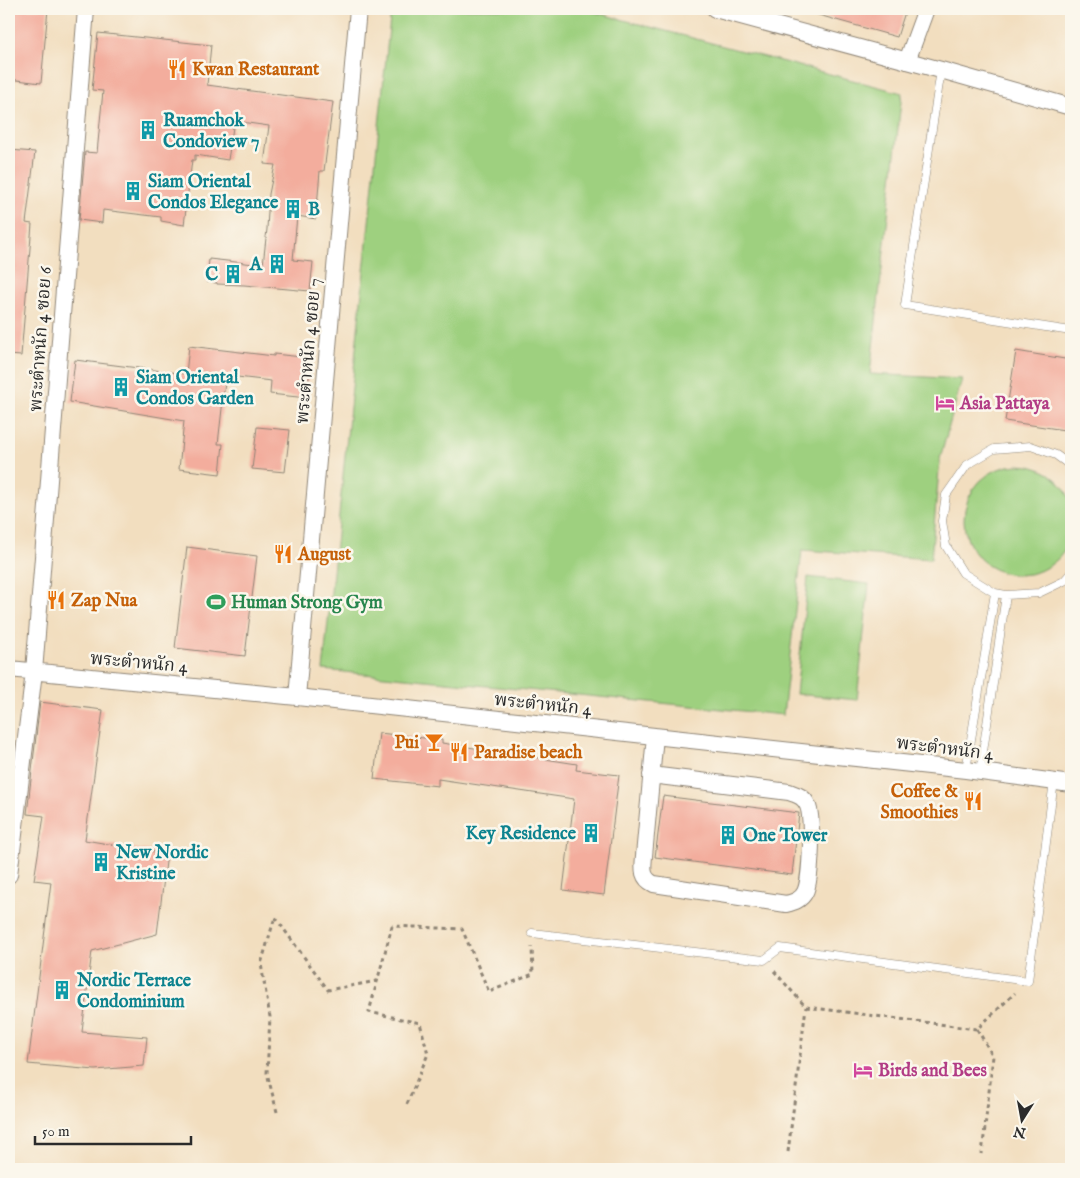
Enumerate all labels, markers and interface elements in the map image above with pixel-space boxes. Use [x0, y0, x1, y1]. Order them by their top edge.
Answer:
restaurant icon: Kwan Restaurant [166, 58, 188, 80]
place label: Kwan Restaurant [192, 59, 320, 82]
place label: Ruamchok Condoview 7 [163, 110, 259, 154]
building icon: Ruamchok Condoview 7 [137, 119, 159, 141]
place label: Siam Oriental Condos Elegance [148, 171, 279, 215]
building icon: Siam Oriental Condos Elegance [122, 180, 144, 202]
building icon: B [282, 198, 304, 220]
place label: B [308, 199, 320, 222]
building icon: A [266, 253, 288, 275]
place label: A [249, 254, 263, 277]
building icon: C [222, 263, 244, 285]
place label: C [205, 264, 218, 287]
street label: พระตำหนัก 4 ซอย 6 [25, 265, 58, 412]
street label: พระตำหนัก 4 ซอย 7 [292, 277, 327, 425]
place label: Siam Oriental Condos Garden [136, 367, 254, 411]
building icon: Siam Oriental Condos Garden [110, 376, 132, 398]
hotel icon: Asia Pattaya [934, 392, 956, 414]
place label: Asia Pattaya [959, 393, 1051, 416]
restaurant icon: August [272, 543, 294, 565]
place label: August [297, 544, 352, 567]
restaurant icon: Zap Nua [45, 589, 67, 611]
place label: Zap Nua [71, 590, 139, 613]
sports icon: Human Strong Gym [205, 591, 227, 613]
place label: Human Strong Gym [231, 592, 383, 615]
street label: พระตำหนัก 4 [89, 648, 189, 679]
street label: พระตำหนัก 4 [493, 689, 593, 722]
bar icon: Pui [423, 731, 445, 753]
place label: Pui [394, 732, 419, 755]
street label: พระตำหนัก 4 [895, 732, 995, 767]
restaurant icon: Paradise beach [448, 741, 470, 763]
place label: Paradise beach [474, 742, 583, 765]
place label: Coffee & Smoothies [880, 781, 959, 825]
restaurant icon: Coffee & Smoothies [962, 790, 984, 812]
building icon: Key Residence [580, 822, 602, 844]
place label: Key Residence [466, 823, 577, 846]
building icon: One Tower [717, 824, 739, 846]
place label: One Tower [743, 825, 828, 848]
place label: New Nordic Kristine [115, 842, 209, 886]
building icon: New Nordic Kristine [90, 851, 112, 873]
place label: Nordic Terrace Condominium [76, 970, 192, 1014]
building icon: Nordic Terrace Condominium [51, 979, 73, 1001]
hotel icon: Birds and Bees [852, 1059, 874, 1081]
place label: Birds and Bees [878, 1060, 988, 1083]
north arrow [998, 1096, 1048, 1146]
scale bar [35, 1113, 191, 1145]
text: 50 m [42, 1122, 70, 1141]
text: N [1012, 1122, 1028, 1142]

